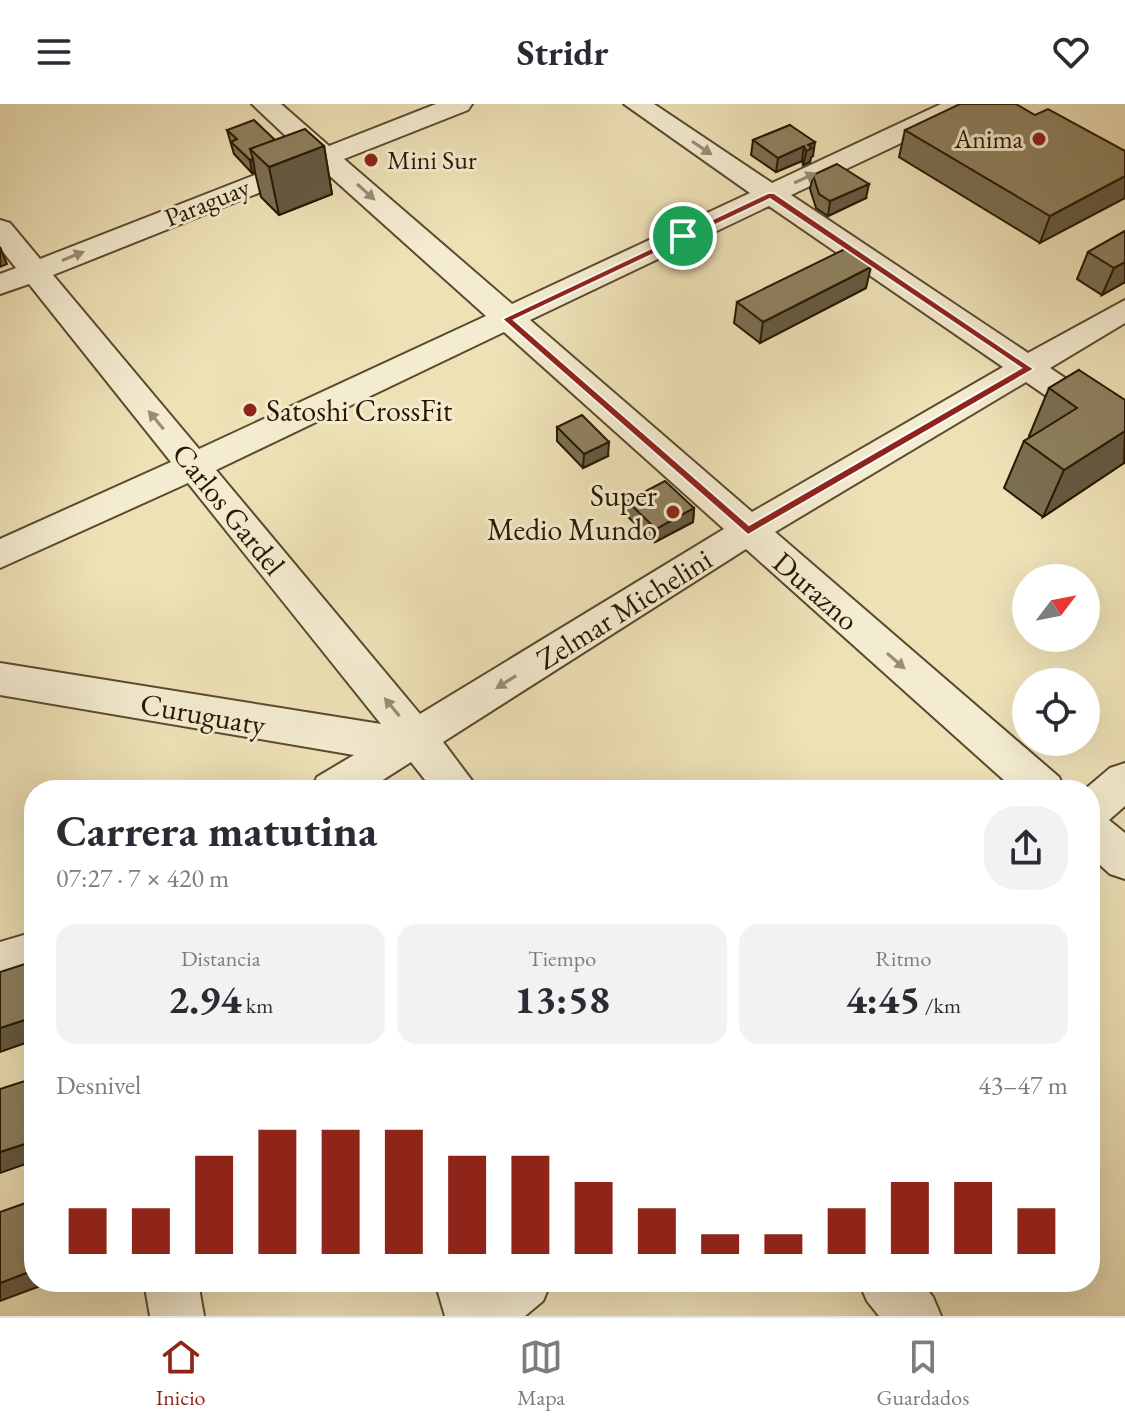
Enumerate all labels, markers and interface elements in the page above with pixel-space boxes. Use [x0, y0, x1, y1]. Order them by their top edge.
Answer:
text: Stridr [517, 29, 608, 76]
icon: menu [32, 30, 76, 74]
icon: heart [1049, 30, 1093, 74]
place label: Anima [953, 122, 1024, 156]
marker: Anima [1030, 130, 1048, 148]
one-way arrow [691, 140, 712, 155]
place label: Mini Sur [387, 143, 477, 177]
marker: Mini Sur [362, 151, 380, 169]
street label: Paraguay [159, 169, 255, 234]
one-way arrow [793, 171, 817, 185]
one-way arrow [356, 182, 375, 200]
pin [649, 202, 717, 270]
icon: arrive [661, 214, 705, 258]
one-way arrow [61, 249, 85, 262]
place label: Satoshi CrossFit [266, 391, 453, 430]
marker: Satoshi CrossFit [241, 401, 259, 419]
one-way arrow [148, 410, 165, 430]
street label: Carlos Gardel [164, 435, 294, 583]
place label: Super Medio Mundo [487, 476, 657, 549]
marker: Super Medio Mundo [664, 503, 682, 521]
street label: Zelmar Michelini [529, 540, 719, 678]
street label: Durazno [765, 543, 867, 639]
north arrow [1012, 564, 1100, 652]
map controls [1012, 564, 1100, 756]
one-way arrow [886, 652, 906, 669]
button: locate [1012, 668, 1100, 756]
one-way arrow [495, 674, 517, 688]
street label: Curuguaty [137, 684, 269, 744]
one-way arrow [384, 698, 401, 718]
text: Carrera matutina [56, 802, 377, 859]
button: share [984, 806, 1068, 890]
text: 07:27 · 7 × 420 m [56, 861, 229, 895]
text: Distancia [181, 944, 260, 973]
text: Tiempo [528, 944, 596, 973]
text: Ritmo [875, 944, 931, 973]
text: 2.94 [168, 973, 241, 1025]
text: 13:58 [514, 973, 610, 1025]
text: 4:45 [846, 973, 920, 1025]
text: km [241, 991, 273, 1020]
text: /km [920, 991, 961, 1020]
text: Desnivel [56, 1068, 141, 1102]
text: 43–47 m [978, 1068, 1068, 1102]
tab: Inicio [156, 1335, 205, 1412]
tab: Mapa [517, 1335, 565, 1412]
tab: Guardados [876, 1335, 969, 1412]

